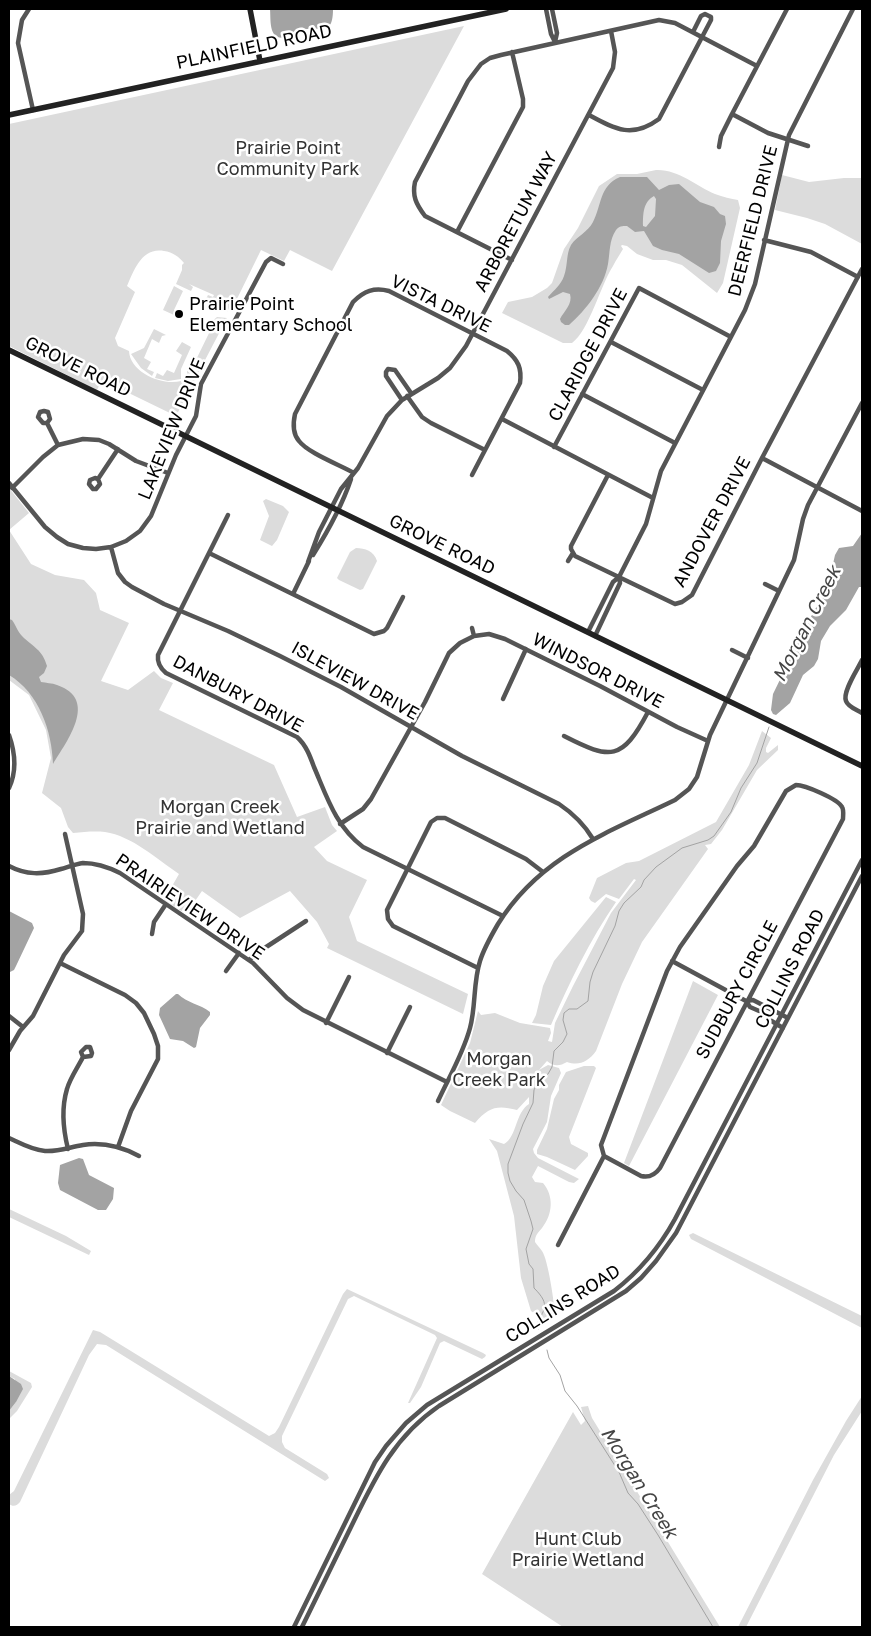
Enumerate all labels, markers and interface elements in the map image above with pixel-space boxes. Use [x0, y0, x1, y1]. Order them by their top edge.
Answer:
street label: PLAINFIELD ROAD [174, 20, 334, 74]
park label: Prairie Point Community Park [217, 137, 359, 180]
street label: DEERFIELD DRIVE [724, 143, 782, 299]
street label: ARBORETUM WAY [470, 148, 562, 296]
street label: VISTA DRIVE [387, 270, 495, 338]
street label: CLARIDGE DRIVE [544, 285, 632, 425]
place label: Prairie Point Elementary School [189, 293, 353, 336]
marker: Prairie Point Elementary School [173, 308, 185, 320]
street label: GROVE ROAD [21, 332, 135, 402]
street label: LAKEVIEW DRIVE [134, 355, 210, 503]
street label: ANDOVER DRIVE [669, 453, 755, 591]
street label: GROVE ROAD [385, 510, 499, 580]
water label: Morgan Creek [768, 562, 846, 686]
street label: WINDSOR DRIVE [529, 629, 667, 713]
street label: ISLEVIEW DRIVE [287, 637, 423, 725]
street label: DANBURY DRIVE [169, 651, 307, 737]
park label: Morgan Creek Prairie and Wetland [135, 796, 305, 839]
street label: PRAIRIEVIEW DRIVE [112, 849, 268, 965]
street label: COLLINS ROAD [751, 906, 829, 1032]
street label: SUDBURY CIRCLE [691, 917, 783, 1063]
park label: Morgan Creek Park [452, 1048, 546, 1090]
street label: COLLINS ROAD [502, 1260, 624, 1348]
water label: Morgan Creek [596, 1423, 682, 1543]
park label: Hunt Club Prairie Wetland [512, 1528, 644, 1570]

